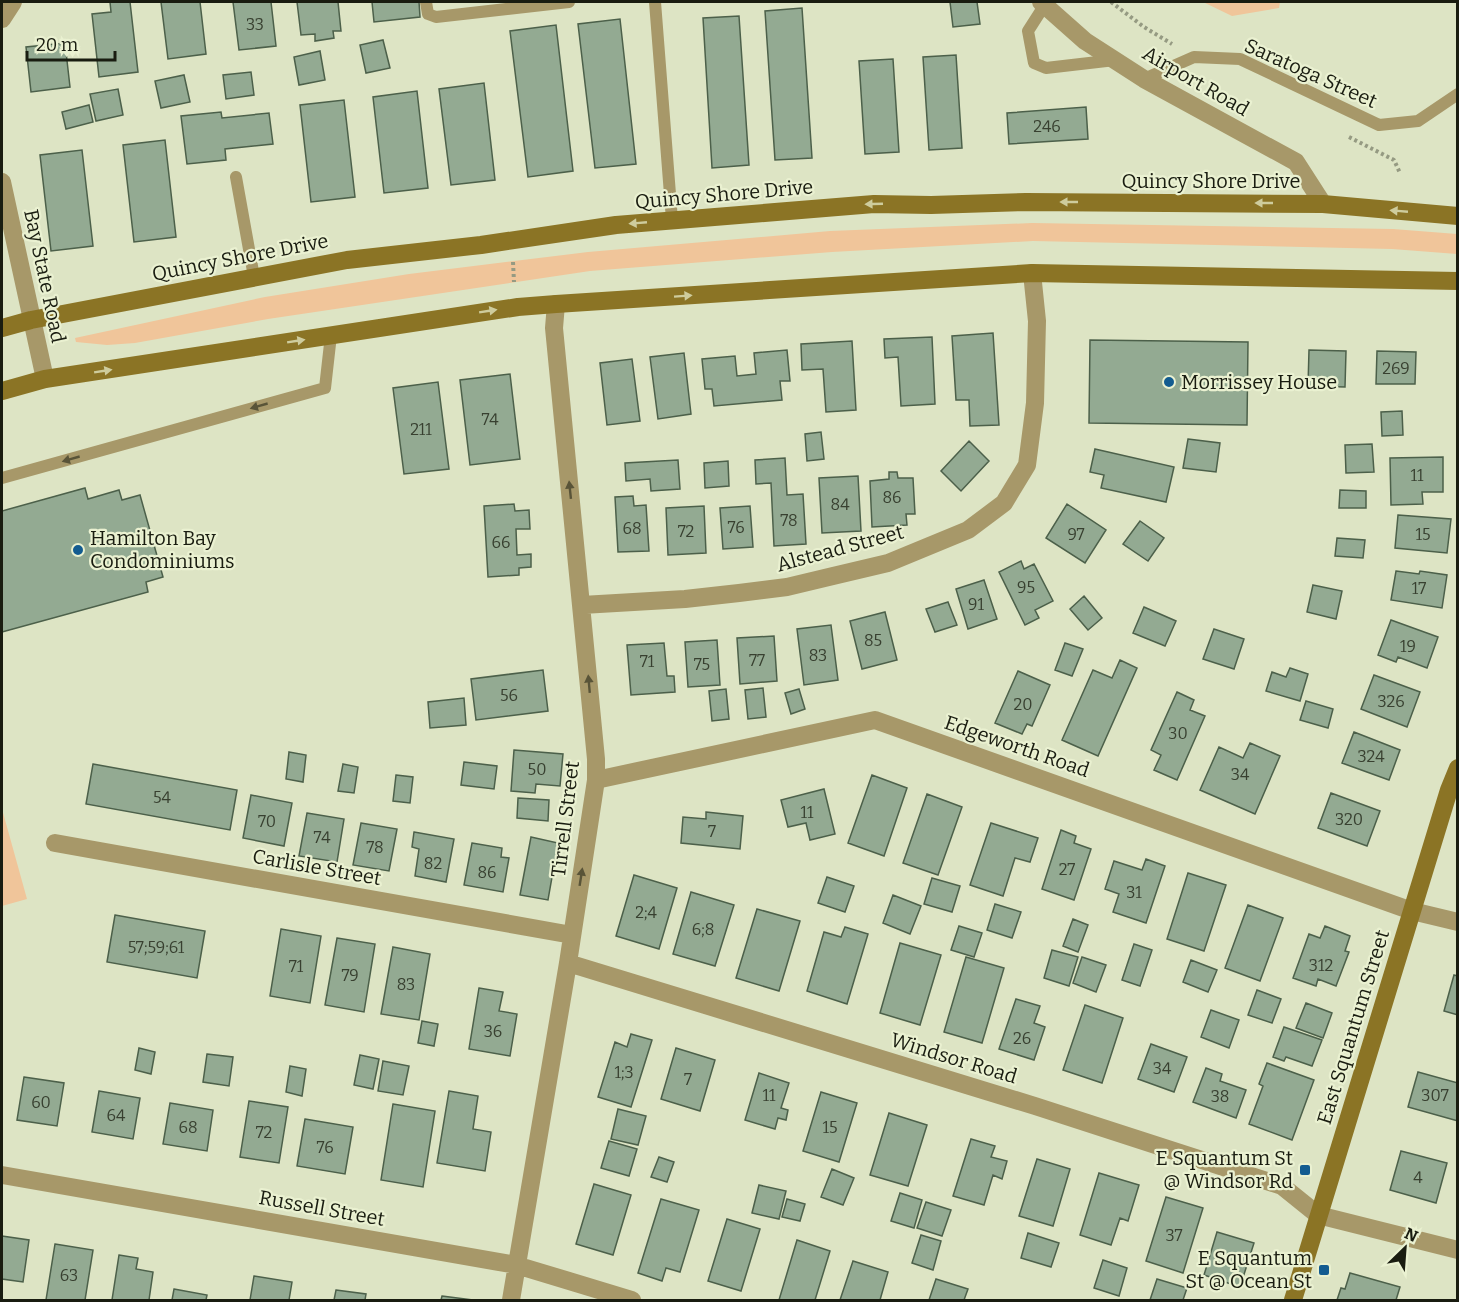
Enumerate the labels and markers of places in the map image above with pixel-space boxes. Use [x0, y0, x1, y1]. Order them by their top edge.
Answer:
place label: Morrissey House [1181, 370, 1337, 394]
marker: Morrissey House [1162, 375, 1176, 389]
place label: Hamilton Bay Condominiums [90, 526, 235, 573]
marker: Hamilton Bay Condominiums [71, 543, 85, 557]
place label: E Squantum St @ Windsor Rd [1156, 1146, 1293, 1193]
marker: E Squantum St @ Windsor Rd [1298, 1163, 1312, 1177]
place label: E Squantum St @ Ocean St [1185, 1246, 1312, 1293]
marker: E Squantum St @ Ocean St [1317, 1263, 1331, 1277]

